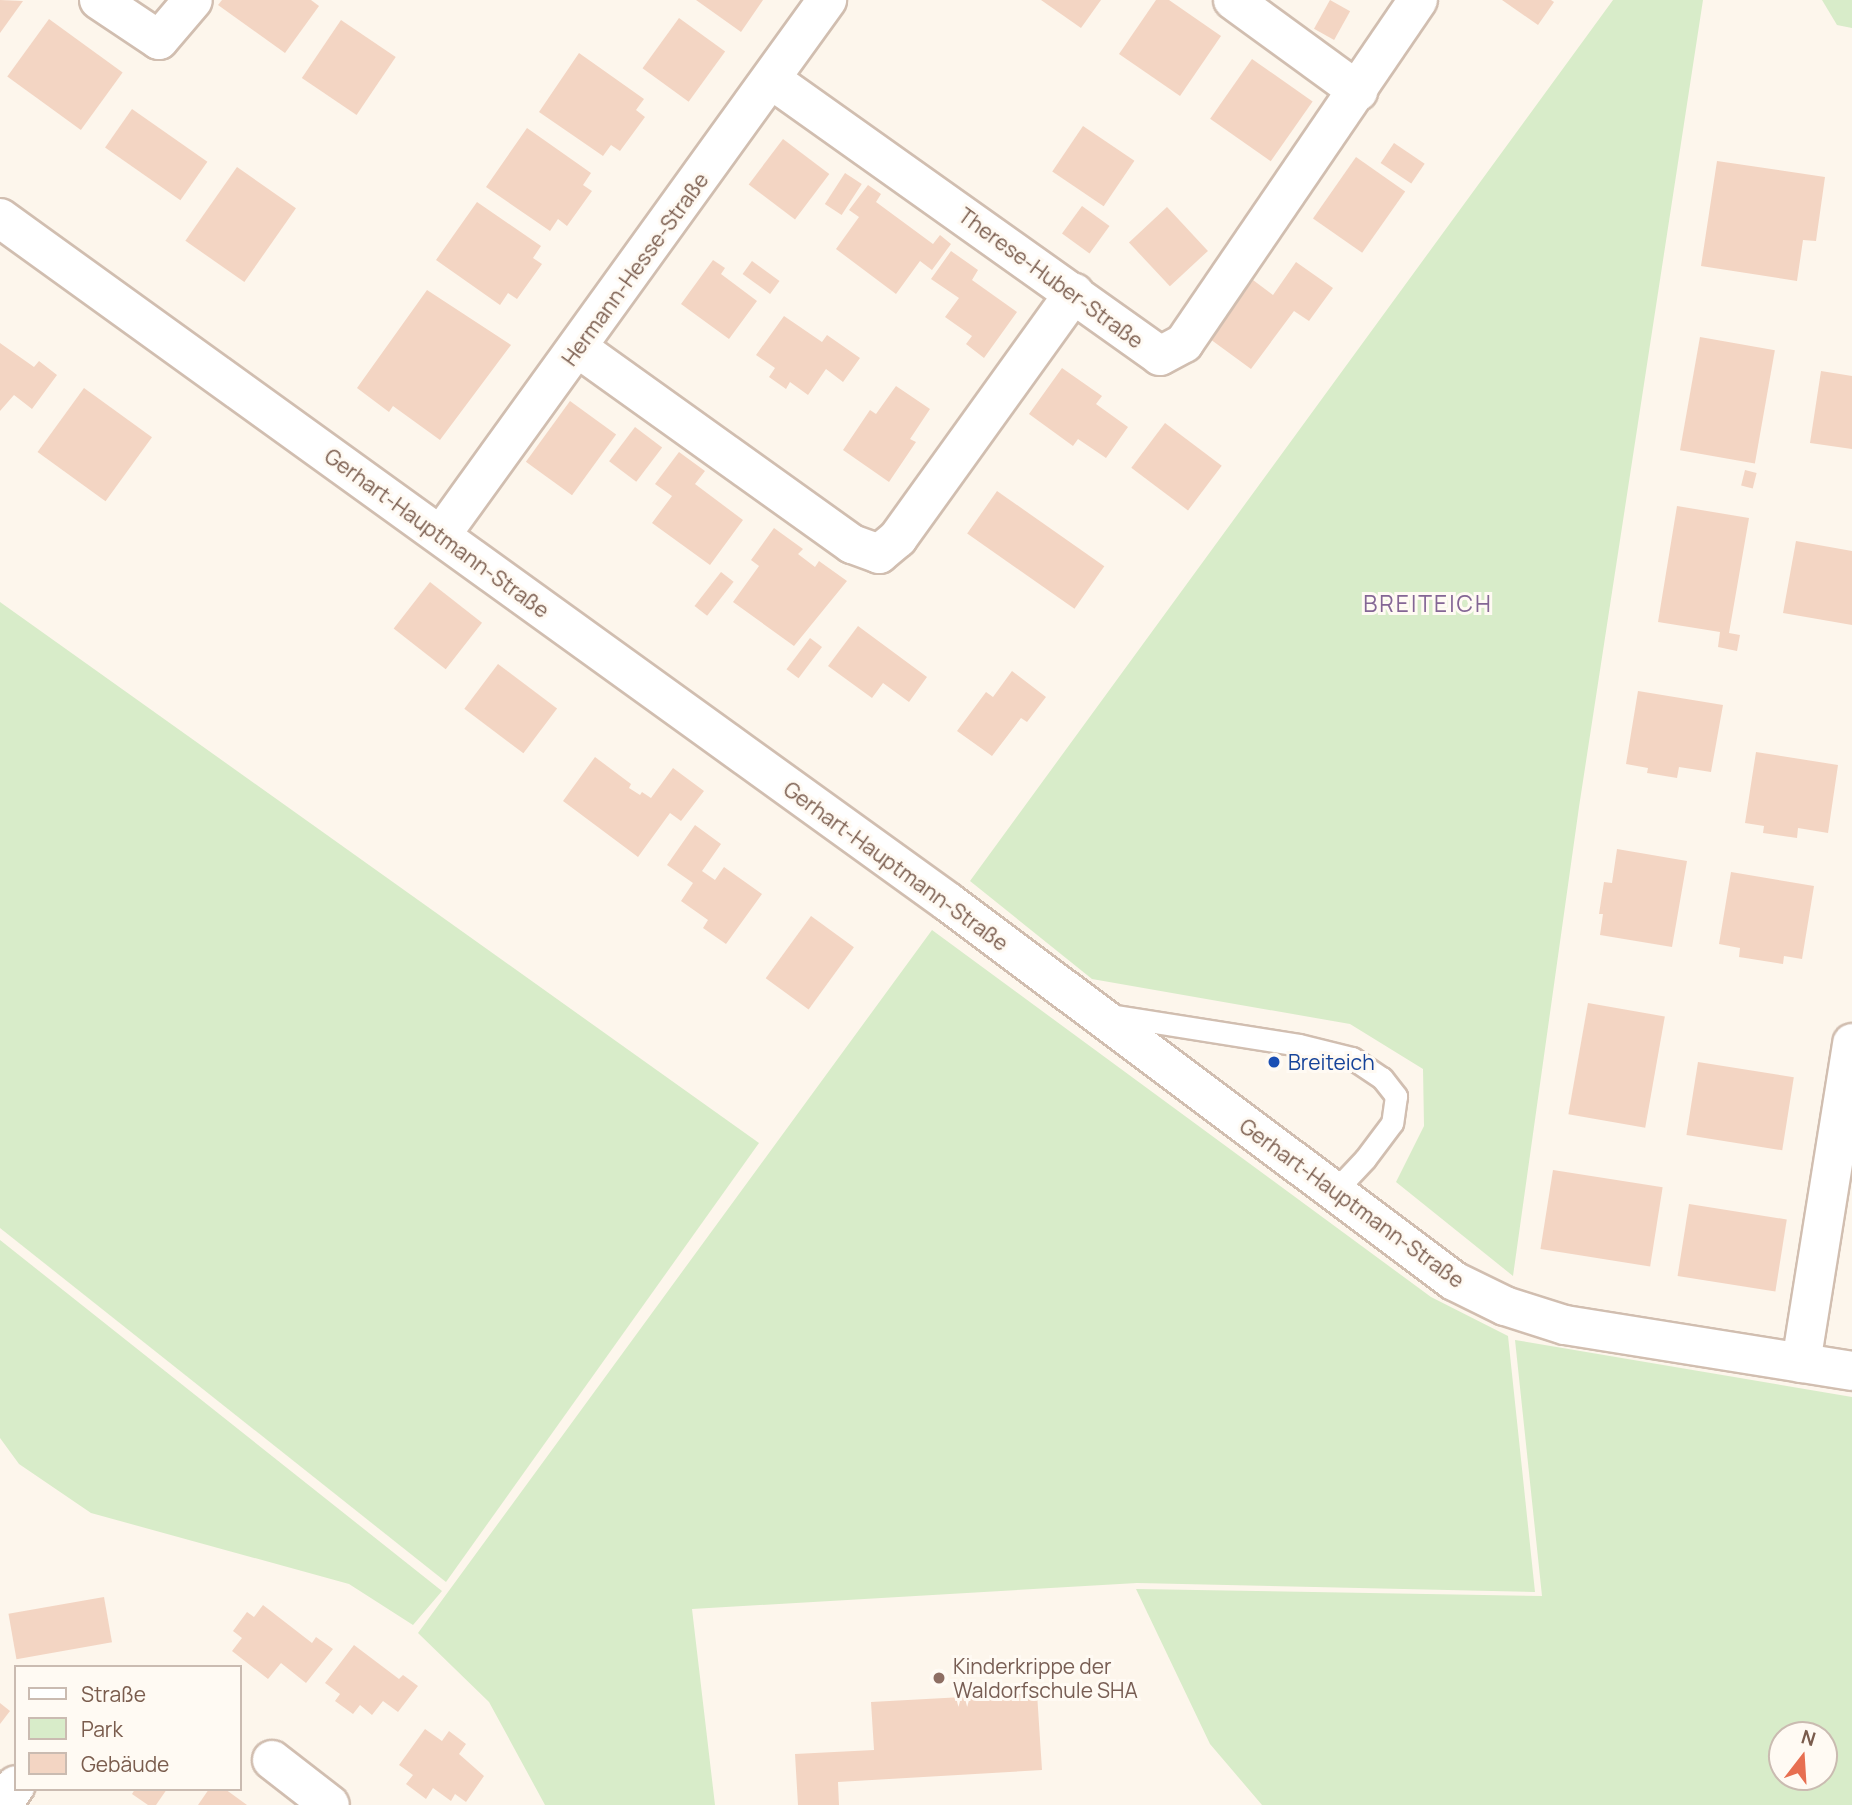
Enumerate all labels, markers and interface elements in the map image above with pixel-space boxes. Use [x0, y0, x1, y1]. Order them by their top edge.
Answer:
street label: Hermann-Hesse-Straße [557, 168, 713, 370]
street label: Therese-Huber-Straße [954, 203, 1148, 353]
street label: Gerhart-Hauptmann-Straße [320, 443, 554, 623]
district label: BREITEICH [1364, 589, 1492, 617]
street label: Gerhart-Hauptmann-Straße [779, 776, 1013, 956]
place label: Breiteich [1288, 1049, 1375, 1075]
marker: Breiteich [1266, 1054, 1282, 1070]
street label: Gerhart-Hauptmann-Straße [1235, 1113, 1469, 1293]
place label: Kinderkrippe der Waldorfschule SHA [953, 1653, 1138, 1703]
legend [14, 1665, 242, 1791]
marker: Kinderkrippe der Waldorfschule SHA [931, 1670, 947, 1686]
text: Straße [81, 1680, 146, 1708]
text: Park [81, 1715, 123, 1743]
north arrow [1768, 1721, 1838, 1791]
text: N [1798, 1723, 1819, 1752]
text: Gebäude [81, 1750, 169, 1778]

